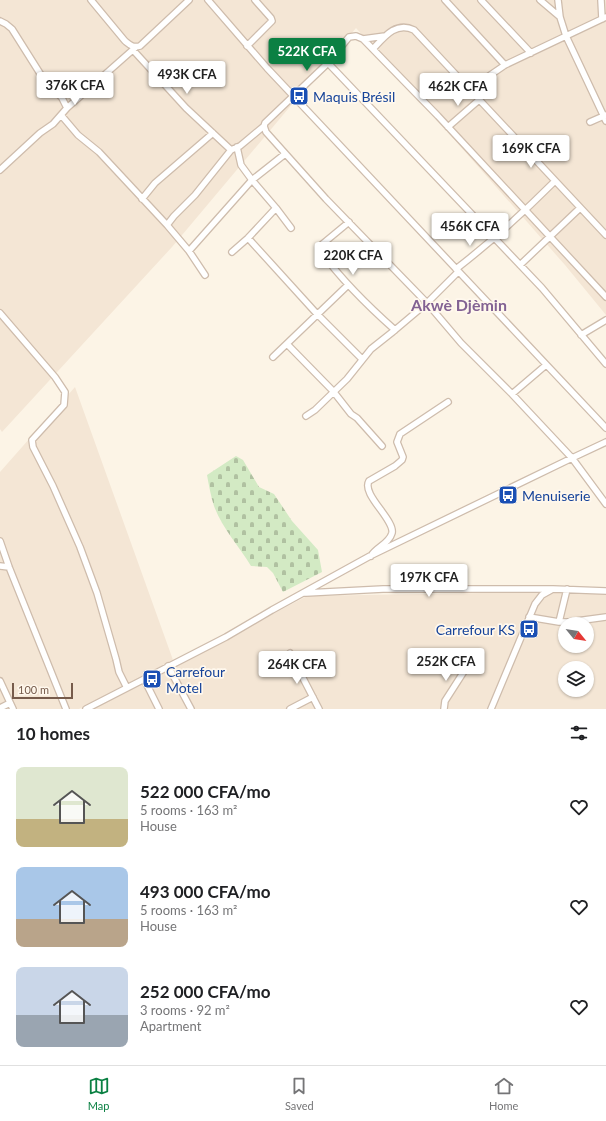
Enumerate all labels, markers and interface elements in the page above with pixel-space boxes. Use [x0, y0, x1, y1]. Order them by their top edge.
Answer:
pin: 522K CFA [266, 38, 348, 72]
text: 522K CFA [278, 43, 336, 59]
pin: 493K CFA [146, 61, 228, 95]
text: 493K CFA [158, 66, 216, 82]
pin: 376K CFA [34, 72, 116, 106]
pin: 462K CFA [417, 73, 499, 107]
text: 376K CFA [46, 77, 104, 93]
text: 462K CFA [429, 78, 487, 94]
bus stop icon: Maquis Brésil [288, 85, 310, 107]
place label: Maquis Brésil [313, 88, 395, 105]
pin: 169K CFA [490, 135, 572, 169]
text: 169K CFA [502, 140, 560, 156]
pin: 456K CFA [429, 213, 511, 247]
text: 456K CFA [441, 218, 499, 234]
pin: 220K CFA [312, 242, 394, 276]
text: 220K CFA [324, 247, 382, 263]
district label: Akwè Djèmin [410, 295, 507, 314]
bus stop icon: Menuiserie [497, 484, 519, 506]
place label: Menuiserie [522, 487, 590, 504]
pin: 197K CFA [388, 564, 470, 598]
text: 197K CFA [400, 569, 458, 585]
north arrow [558, 617, 594, 653]
map controls [558, 617, 594, 697]
bus stop icon: Carrefour KS [518, 618, 540, 640]
place label: Carrefour KS [436, 621, 515, 638]
pin: 252K CFA [405, 648, 487, 682]
pin: 264K CFA [256, 651, 338, 685]
text: 252K CFA [417, 653, 475, 669]
text: 264K CFA [268, 656, 326, 672]
button: layers [558, 661, 594, 697]
place label: Carrefour Motel [166, 663, 225, 696]
bus stop icon: Carrefour Motel [141, 668, 163, 690]
scale bar [12, 681, 73, 700]
text: 100 m [18, 683, 49, 696]
icon: filters [568, 722, 590, 744]
text: 10 homes [16, 723, 90, 744]
text: 522 000 CFA/mo [140, 781, 271, 802]
icon: home [48, 783, 96, 831]
icon: heart [568, 796, 590, 818]
text: 5 rooms · 163 m² [140, 802, 237, 818]
text: House [140, 818, 177, 834]
text: 493 000 CFA/mo [140, 881, 271, 902]
icon: home [48, 883, 96, 931]
icon: heart [568, 896, 590, 918]
text: 5 rooms · 163 m² [140, 902, 237, 918]
text: House [140, 918, 177, 934]
text: 252 000 CFA/mo [140, 981, 271, 1002]
icon: home [48, 983, 96, 1031]
icon: heart [568, 996, 590, 1018]
text: 3 rooms · 92 m² [140, 1002, 230, 1018]
text: Apartment [140, 1018, 201, 1034]
tab: Map [88, 1075, 110, 1112]
tab: Saved [285, 1075, 314, 1112]
tab: Home [489, 1075, 518, 1112]

